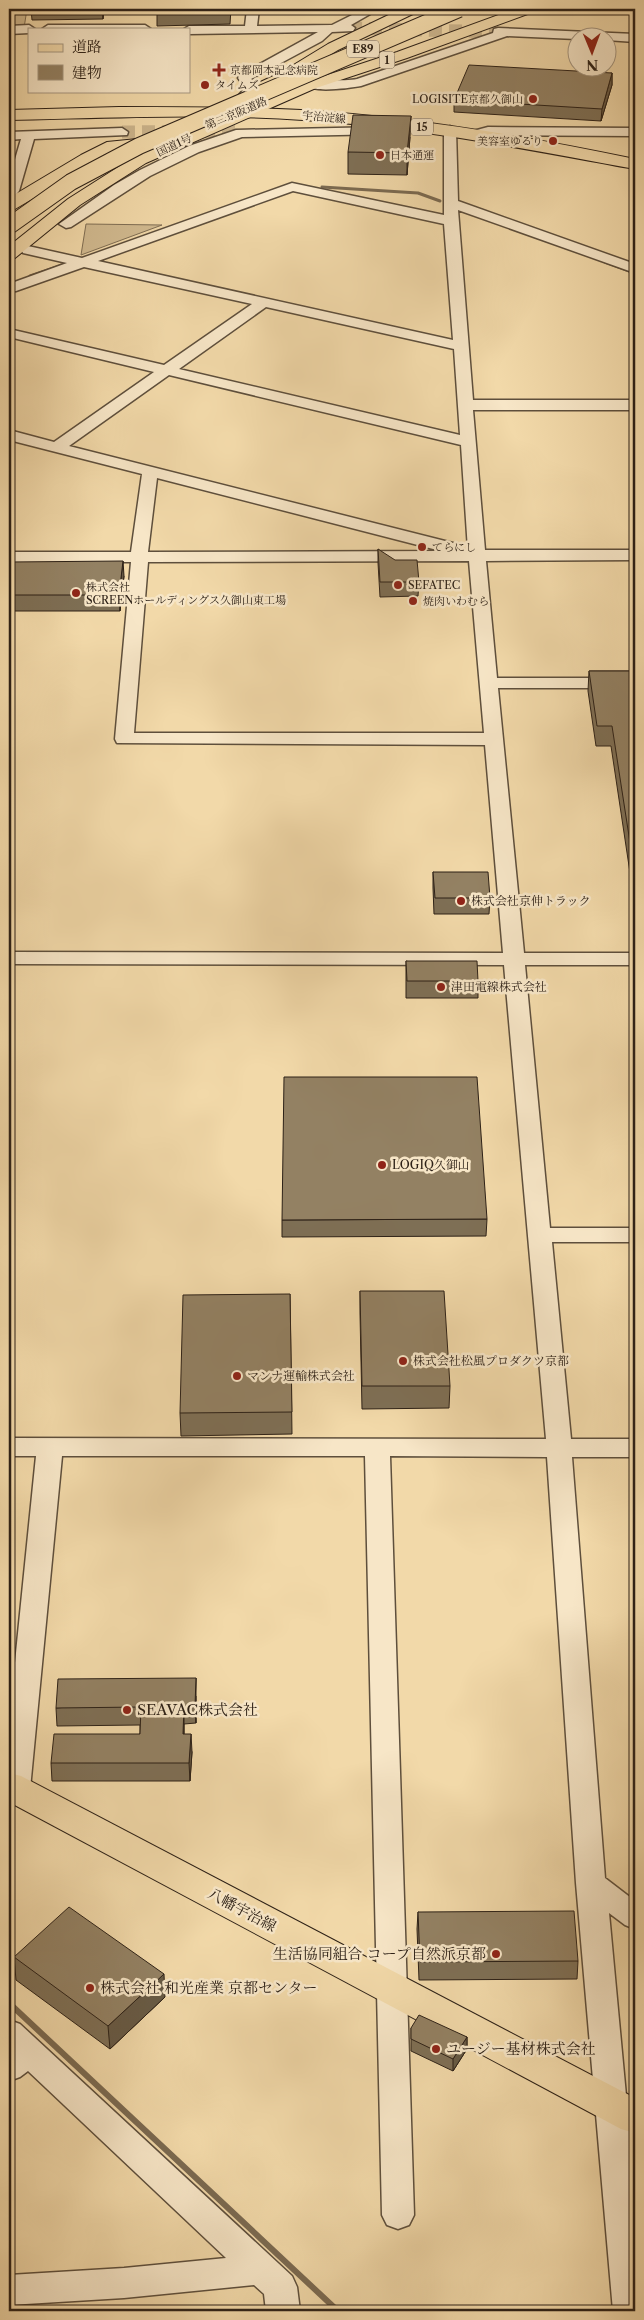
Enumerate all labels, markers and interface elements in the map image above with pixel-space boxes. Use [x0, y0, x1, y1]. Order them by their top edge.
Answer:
legend [28, 28, 190, 92]
north arrow [566, 28, 616, 78]
text: 道路 [72, 37, 102, 56]
road number: E89 [347, 41, 379, 58]
road number: 1 [380, 52, 394, 68]
text: N [586, 56, 598, 74]
text: 建物 [72, 63, 102, 82]
marker: 京都岡本記念病院 [212, 63, 226, 77]
place label: 京都岡本記念病院 [230, 63, 318, 77]
place label: タイムズ [215, 78, 259, 92]
marker: タイムズ [199, 79, 211, 91]
place label: LOGISITE京都久御山 [412, 92, 523, 106]
marker: LOGISITE京都久御山 [527, 93, 539, 105]
street label: 第二京阪道路 [203, 94, 269, 132]
street label: 宇治淀線 [301, 108, 347, 126]
road number: 15 [411, 118, 433, 136]
street label: 国道1号 [154, 131, 194, 159]
place label: 美容室ゆるり [477, 134, 543, 148]
marker: 美容室ゆるり [547, 135, 559, 147]
place label: 日本通運 [390, 148, 434, 162]
marker: 日本通運 [374, 149, 386, 161]
place label: てらにし [432, 540, 476, 554]
marker: てらにし [416, 541, 428, 553]
place label: SEFATEC [408, 578, 460, 592]
marker: SEFATEC [392, 579, 404, 591]
place label: 株式会社 SCREENホールディングス久御山東工場 [86, 580, 286, 607]
marker: 株式会社 SCREENホールディングス久御山東工場 [70, 587, 82, 599]
place label: 焼肉いわむら [423, 594, 489, 608]
marker: 焼肉いわむら [407, 595, 419, 607]
place label: 株式会社京伸トラック [471, 893, 591, 908]
marker: 株式会社京伸トラック [455, 895, 467, 907]
place label: 津田電線株式会社 [451, 979, 547, 994]
marker: 津田電線株式会社 [435, 981, 447, 993]
place label: LOGIQ久御山 [392, 1157, 470, 1172]
marker: LOGIQ久御山 [376, 1159, 388, 1171]
place label: 株式会社松風プロダクツ京都 [413, 1353, 569, 1368]
marker: 株式会社松風プロダクツ京都 [397, 1355, 409, 1367]
place label: マンナ運輸株式会社 [247, 1368, 355, 1383]
marker: マンナ運輸株式会社 [231, 1370, 243, 1382]
place label: SEAVAC株式会社 [137, 1700, 258, 1719]
marker: SEAVAC株式会社 [121, 1704, 133, 1716]
street label: 八幡宇治線 [205, 1884, 280, 1936]
place label: 生活協同組合 コープ自然派京都 [273, 1944, 486, 1963]
marker: 生活協同組合 コープ自然派京都 [490, 1948, 502, 1960]
place label: 株式会社 和光産業 京都センター [100, 1978, 317, 1997]
marker: 株式会社 和光産業 京都センター [84, 1982, 96, 1994]
place label: ユージー基材株式会社 [446, 2039, 596, 2058]
marker: ユージー基材株式会社 [430, 2043, 442, 2055]

